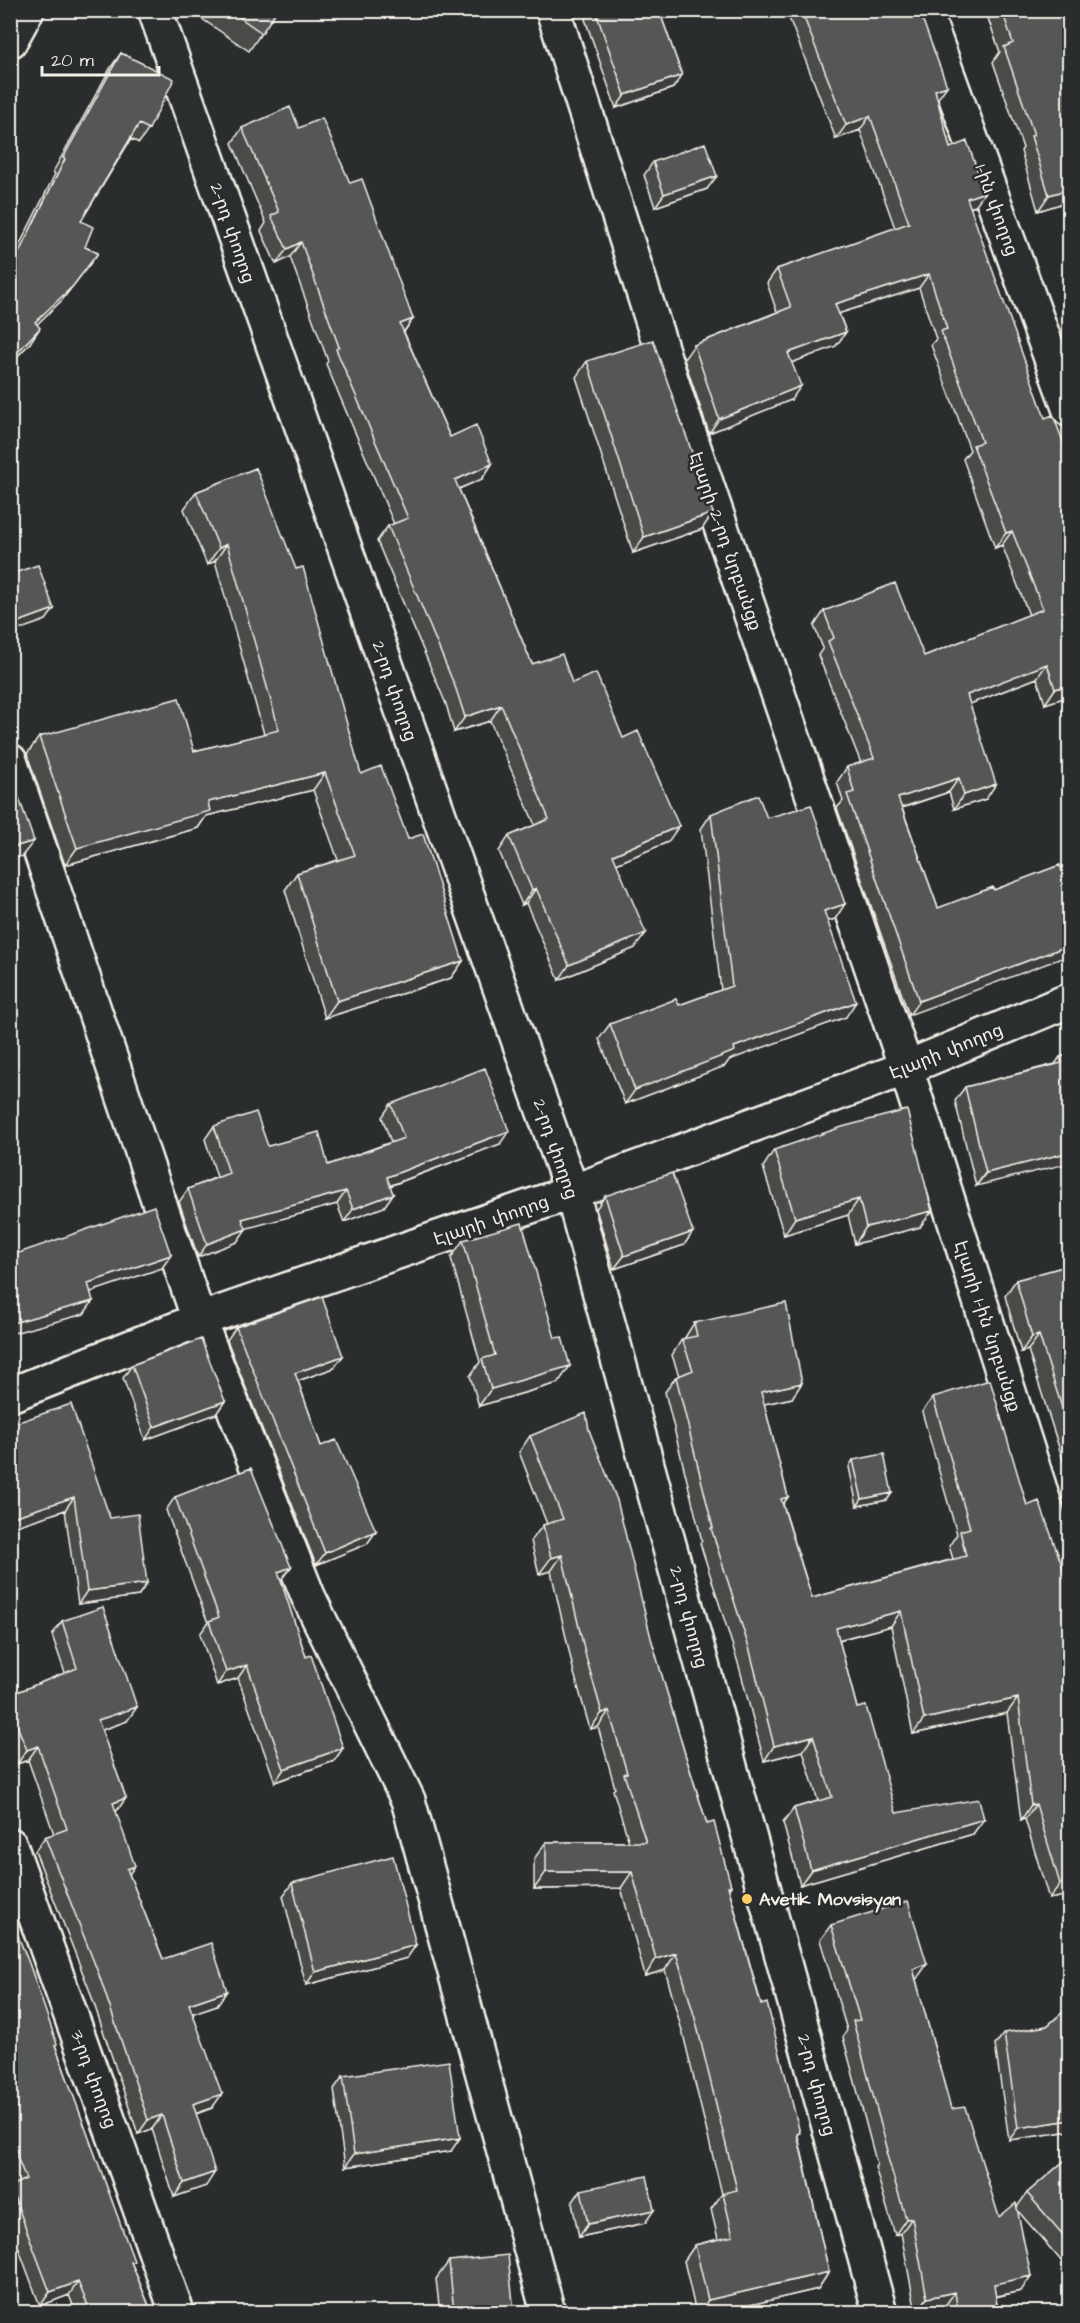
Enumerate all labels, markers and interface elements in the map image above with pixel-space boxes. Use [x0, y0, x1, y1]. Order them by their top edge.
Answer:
scale bar [42, 39, 159, 77]
text: 20 m [51, 48, 94, 73]
street label: 1-ին փողոց [968, 161, 1025, 260]
street label: 2-րդ փողոց [204, 180, 261, 287]
street label: Էլարի 2-րդ նրբանցք [683, 448, 768, 634]
street label: 2-րդ փողոց [366, 638, 423, 745]
street label: Էլարի փողոց [886, 1017, 1007, 1086]
street label: 2-րդ փողոց [527, 1096, 584, 1203]
street label: Էլարի փողոց [430, 1189, 552, 1252]
street label: Էլարի 1-ին նրբանցք [948, 1237, 1027, 1415]
street label: 2-րդ փողոց [663, 1563, 714, 1671]
place label: Avetik Movsisyan [759, 1887, 901, 1913]
marker: Avetik Movsisyan [740, 1892, 754, 1906]
street label: 3-րդ փողոց [64, 2026, 123, 2132]
street label: 2-րդ փողոց [791, 2031, 842, 2139]

